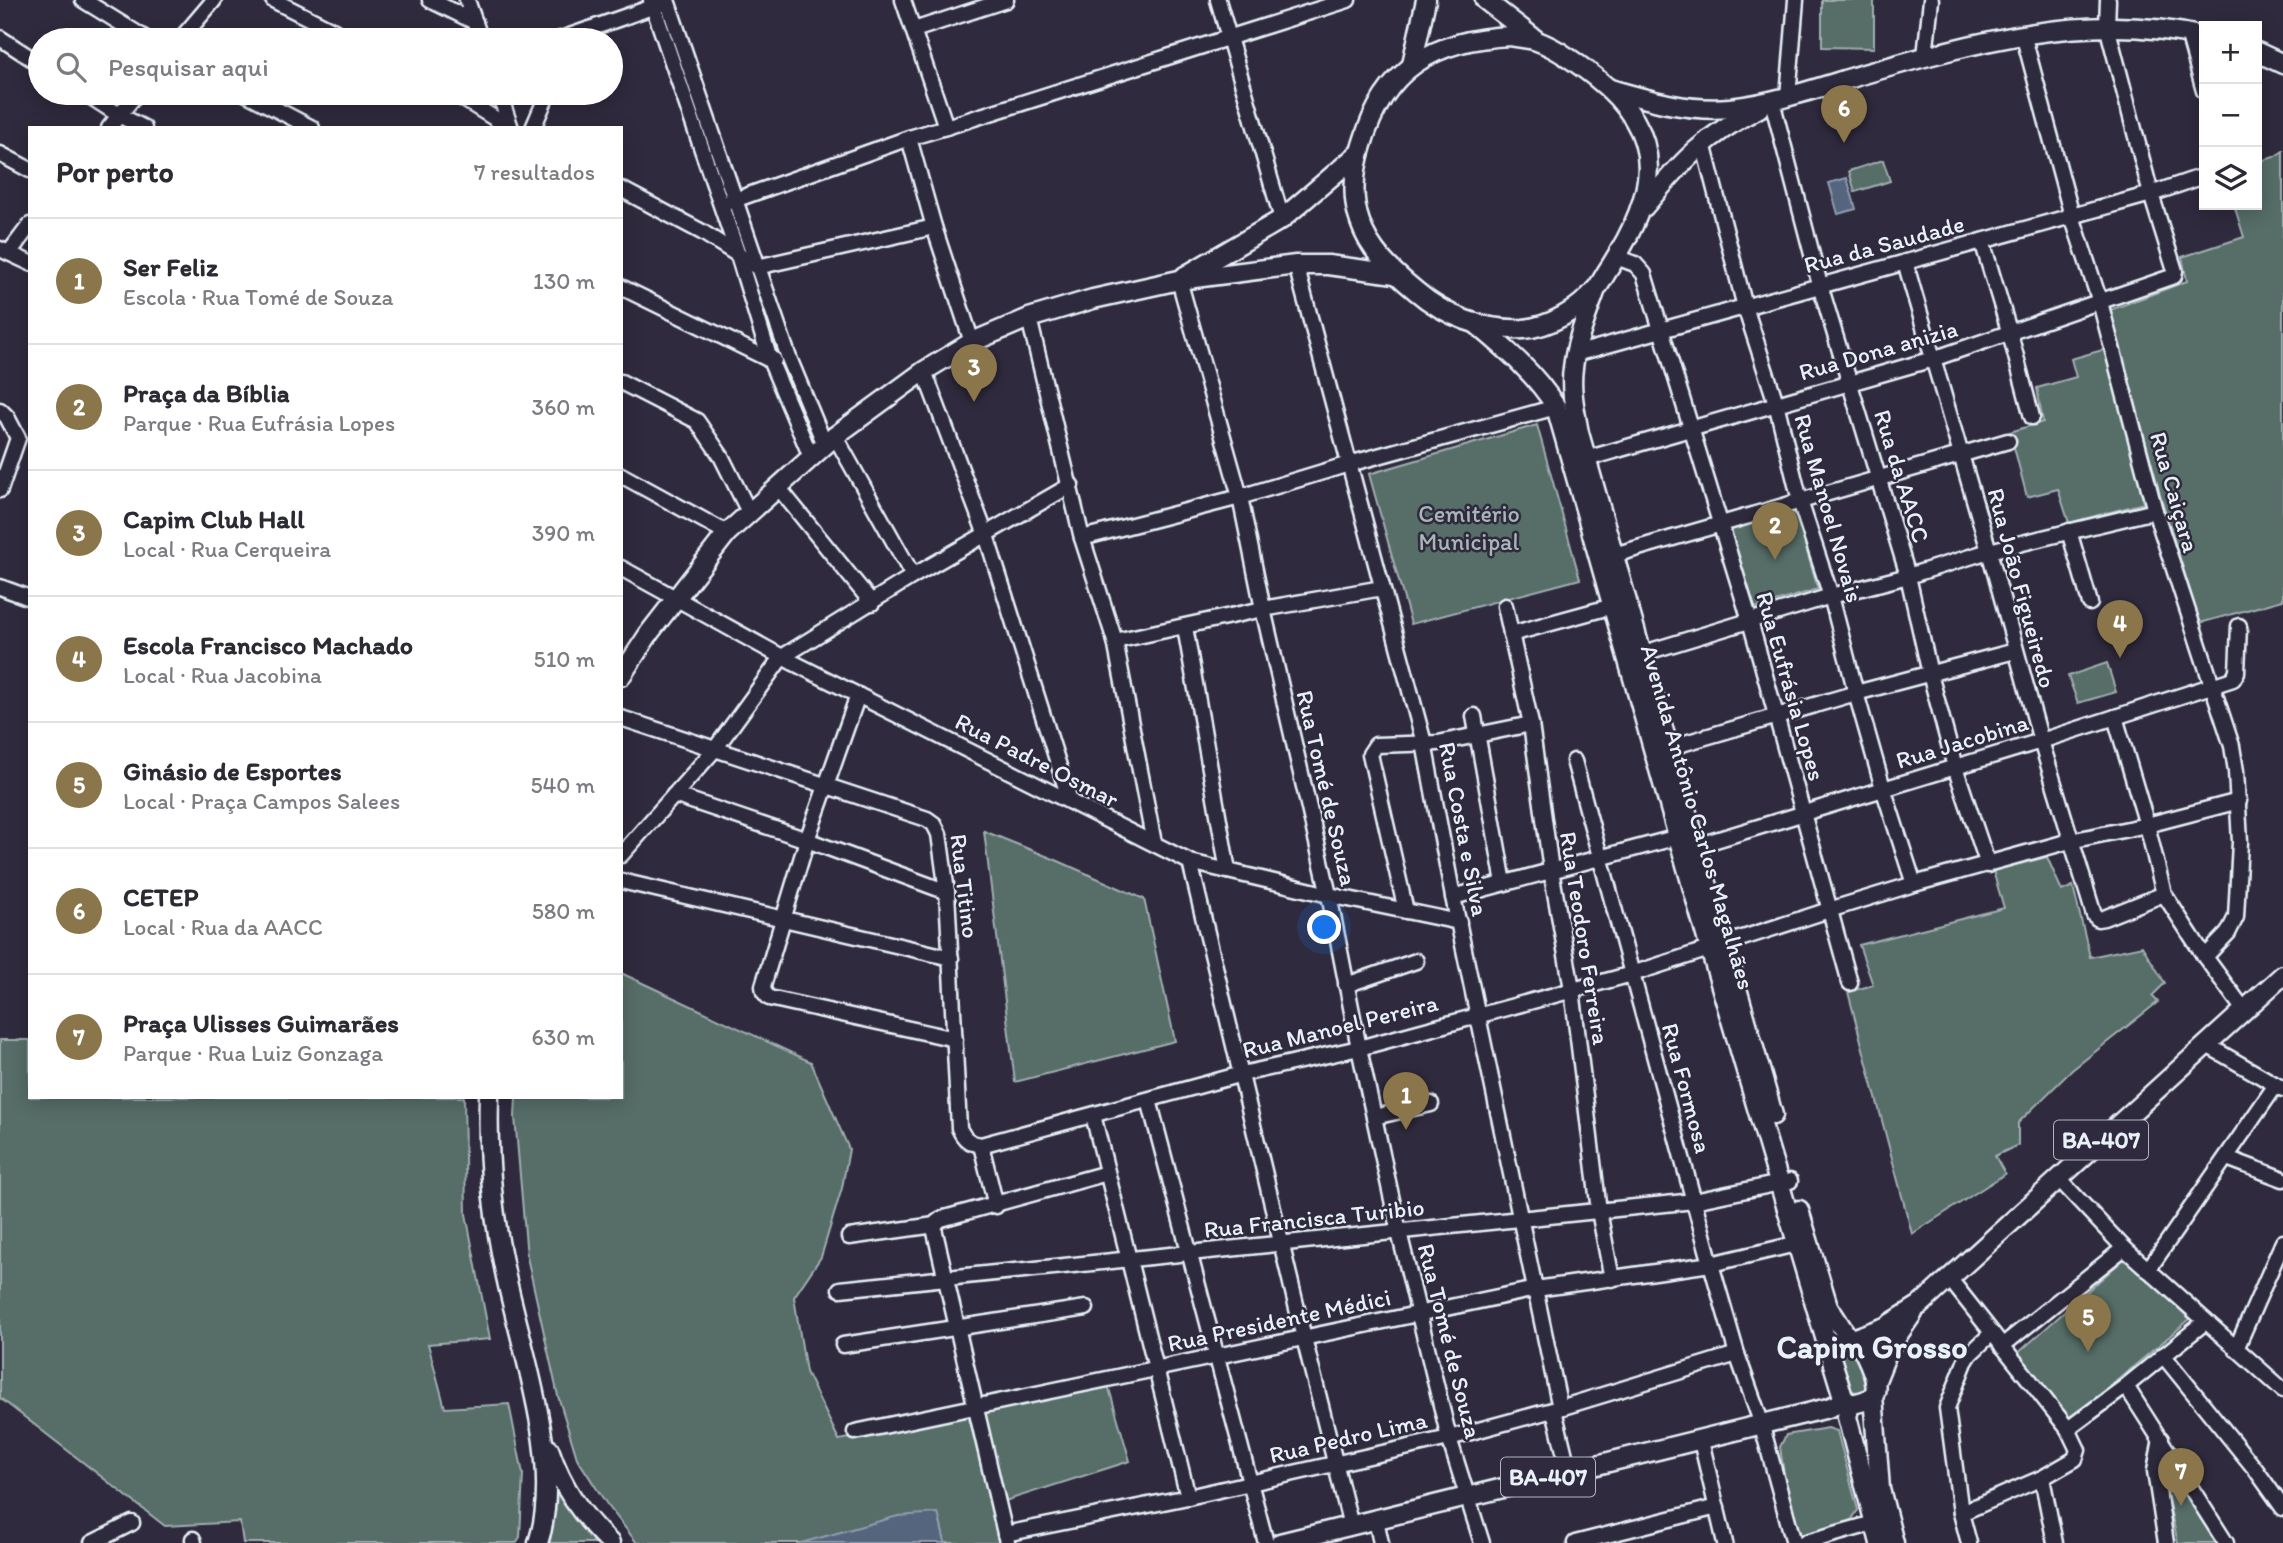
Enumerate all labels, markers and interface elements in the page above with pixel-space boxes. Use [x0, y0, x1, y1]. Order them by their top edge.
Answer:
map controls [2199, 21, 2262, 210]
button: + [2199, 21, 2262, 84]
search box [28, 28, 623, 105]
icon: search [52, 48, 90, 86]
text: Pesquisar aqui [108, 51, 269, 83]
button: − [2199, 84, 2262, 147]
pin: 6 [1821, 85, 1867, 143]
button: layers [2199, 147, 2262, 210]
text: Por perto [56, 153, 174, 190]
text: 7 resultados [474, 158, 595, 186]
street label: Rua da Saudade [1801, 209, 1967, 279]
text: Ser Feliz [123, 251, 218, 283]
text: 1 [74, 267, 84, 295]
text: 130 m [533, 267, 595, 295]
text: Escola · Rua Tomé de Souza [123, 283, 394, 311]
street label: Rua Dona anizia [1795, 313, 1961, 386]
pin: 3 [951, 344, 997, 402]
text: Praça da Bíblia [123, 377, 290, 409]
text: 2 [73, 393, 85, 421]
text: 360 m [532, 393, 595, 421]
street label: Rua da AACC [1868, 406, 1936, 546]
text: Parque · Rua Eufrásia Lopes [123, 409, 395, 437]
street label: Rua Manoel Novais [1788, 410, 1870, 606]
street label: Rua Caiçara [2144, 428, 2206, 556]
street label: Rua João Figueiredo [1981, 485, 2063, 691]
park label: Cemitério Municipal [1418, 499, 1520, 556]
pin: 2 [1752, 502, 1798, 560]
text: Capim Club Hall [123, 503, 305, 535]
text: 3 [73, 519, 85, 547]
text: 390 m [532, 519, 595, 547]
text: Local · Rua Cerqueira [123, 535, 331, 563]
street label: Rua Eufrásia Lopes [1750, 588, 1832, 784]
pin: 4 [2097, 600, 2143, 658]
text: Escola Francisco Machado [123, 629, 413, 661]
street label: Avenida Antônio Carlos Magalhães [1635, 641, 1761, 993]
text: 4 [72, 645, 86, 673]
text: 510 m [534, 645, 595, 673]
text: Local · Rua Jacobina [123, 661, 322, 689]
street label: Rua Tomé de Souza [1290, 687, 1364, 889]
street label: Rua Padre Osmar [950, 706, 1124, 814]
street label: Rua Jacobina [1892, 707, 2032, 775]
street label: Rua Costa e Silva [1433, 739, 1495, 919]
text: Ginásio de Esportes [123, 755, 342, 787]
text: 5 [73, 771, 85, 799]
text: 540 m [530, 771, 595, 799]
text: Local · Praça Campos Salees [123, 787, 400, 815]
street label: Rua Teodoro Ferreira [1554, 829, 1616, 1047]
street label: Rua Titino [944, 832, 986, 940]
text: CETEP [123, 881, 198, 913]
text: 6 [73, 897, 85, 925]
text: 580 m [532, 897, 595, 925]
your location [1307, 910, 1341, 944]
text: Local · Rua da AACC [123, 913, 323, 941]
street label: Rua Manoel Pereira [1239, 988, 1441, 1064]
text: Praça Ulisses Guimarães [123, 1007, 399, 1039]
street label: Rua Formosa [1656, 1020, 1718, 1156]
text: 7 [73, 1023, 85, 1051]
text: 630 m [532, 1023, 595, 1051]
text: Parque · Rua Luiz Gonzaga [123, 1039, 383, 1067]
pin: 1 [1383, 1072, 1429, 1130]
road number: BA-407 [2054, 1120, 2148, 1160]
street label: Rua Francisca Turibio [1202, 1192, 1426, 1244]
street label: Rua Tomé de Souza [1412, 1240, 1488, 1442]
street label: Rua Presidente Médici [1165, 1282, 1393, 1358]
pin: 5 [2065, 1294, 2111, 1352]
district label: Capim Grosso [1776, 1328, 1968, 1366]
street label: Rua Pedro Lima [1266, 1405, 1430, 1469]
pin: 7 [2158, 1448, 2204, 1506]
road number: BA-407 [1501, 1458, 1595, 1496]

